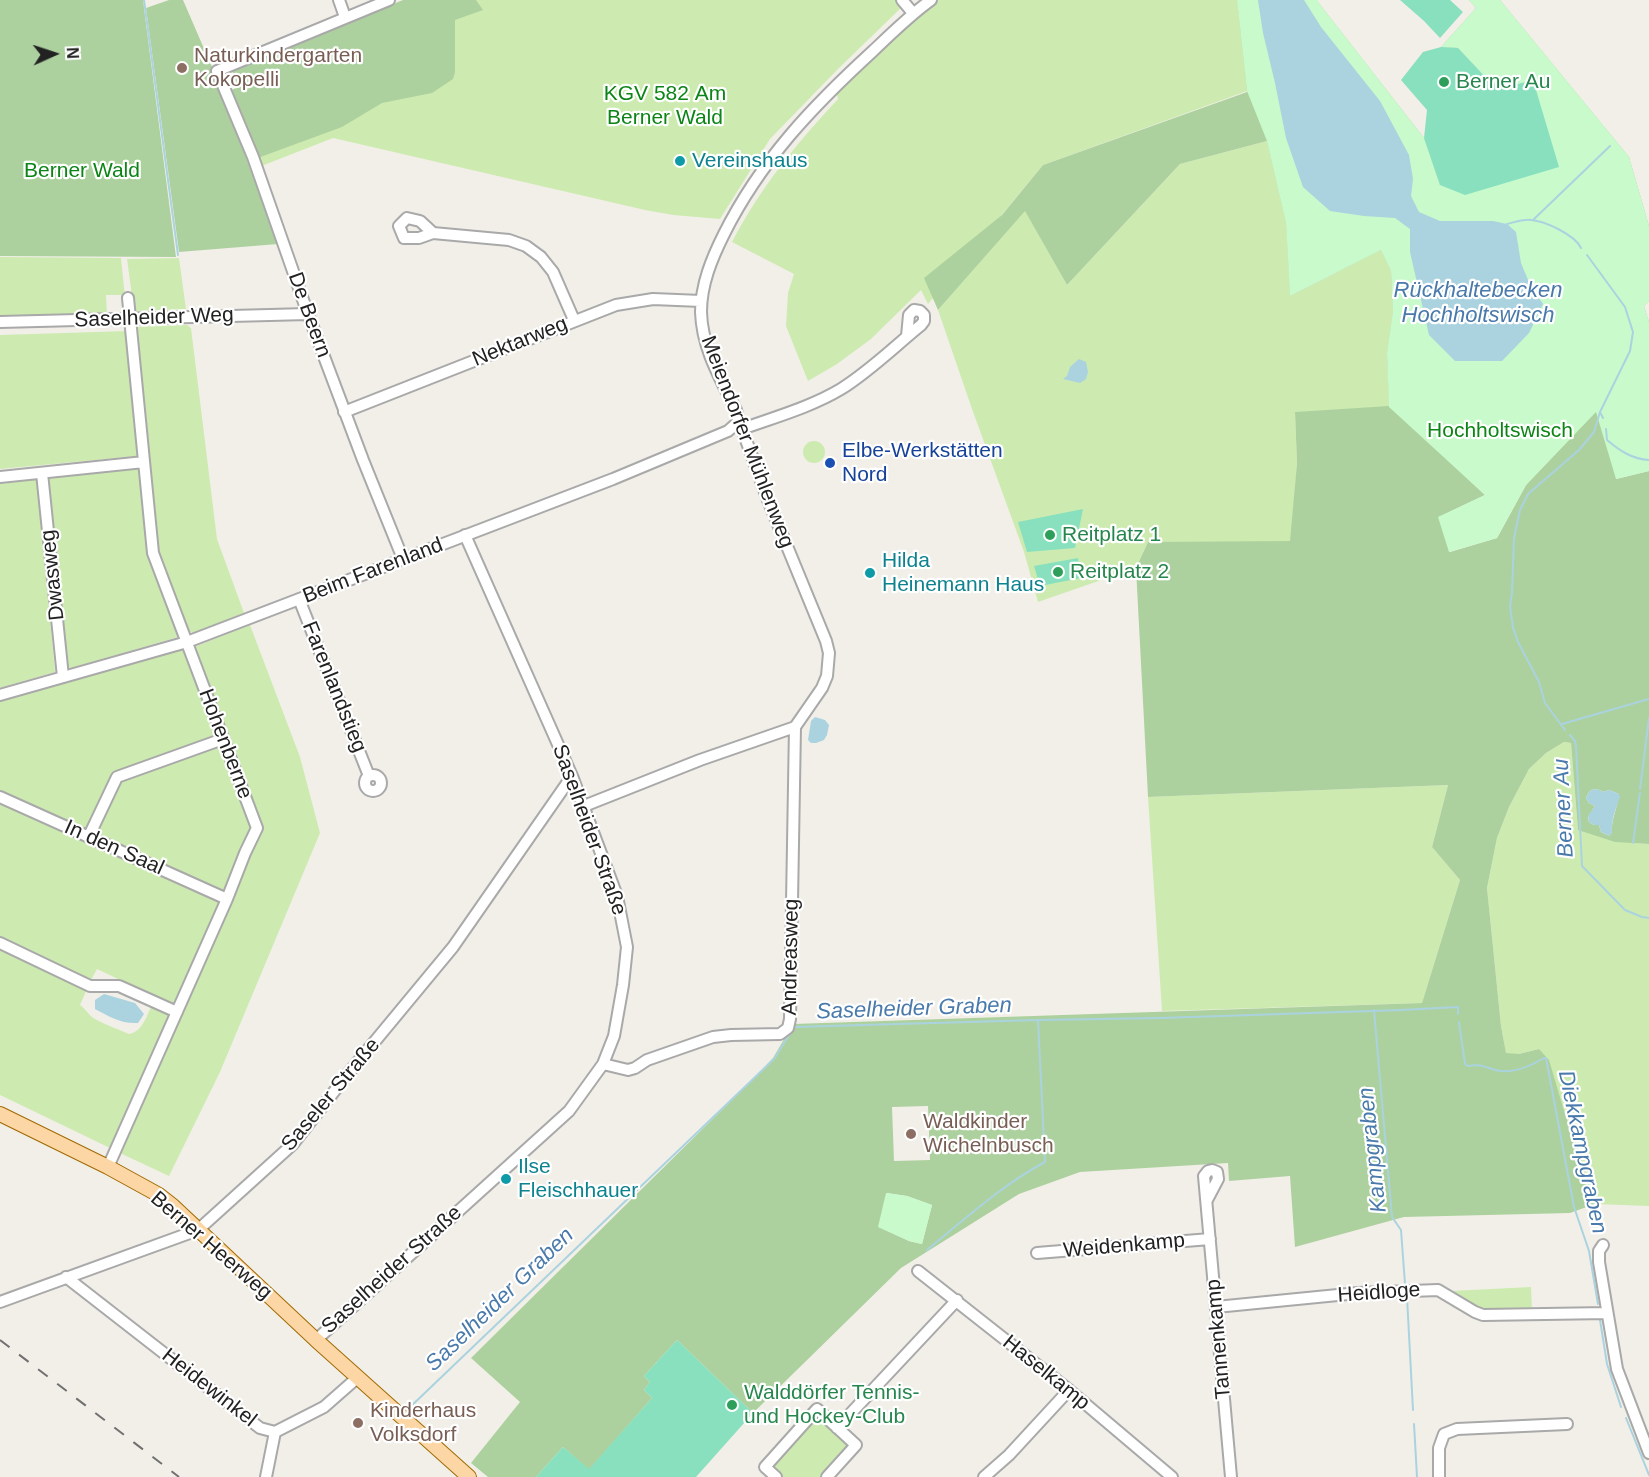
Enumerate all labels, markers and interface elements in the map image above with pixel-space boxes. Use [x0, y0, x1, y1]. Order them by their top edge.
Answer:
north arrow [24, 24, 84, 84]
place label: Naturkindergarten Kokopelli [194, 43, 362, 93]
text: N [64, 47, 81, 59]
marker: Naturkindergarten Kokopelli [175, 61, 189, 75]
place label: Berner Au [1456, 69, 1551, 95]
marker: Berner Au [1437, 75, 1451, 89]
park label: KGV 582 Am Berner Wald [604, 81, 726, 131]
place label: Vereinshaus [692, 148, 808, 174]
marker: Vereinshaus [673, 154, 687, 168]
park label: Berner Wald [24, 158, 140, 184]
street label: De Beern [282, 269, 336, 361]
water label: Rückhaltebecken Hochholtswisch [1394, 278, 1562, 330]
street label: Saselheider Weg [74, 303, 234, 333]
street label: Nektarweg [469, 312, 571, 372]
street label: Meiendorfer Mühlenweg [695, 332, 799, 552]
park label: Hochholtswisch [1427, 418, 1573, 444]
place label: Elbe-Werkstätten Nord [842, 438, 1003, 488]
marker: Elbe-Werkstätten Nord [823, 456, 837, 470]
place label: Reitplatz 1 [1062, 522, 1161, 548]
street label: Dwasweg [36, 528, 70, 622]
marker: Reitplatz 1 [1043, 528, 1057, 542]
street label: Beim Farenland [299, 533, 447, 609]
place label: Hilda Heinemann Haus [882, 548, 1044, 598]
place label: Reitplatz 2 [1070, 559, 1169, 585]
marker: Reitplatz 2 [1051, 565, 1065, 579]
marker: Hilda Heinemann Haus [863, 566, 877, 580]
street label: Farenlandstieg [296, 618, 372, 756]
street label: Hohenberne [193, 686, 257, 802]
street label: Saselheider Straße [546, 741, 632, 919]
water label: Berner Au [1548, 758, 1580, 858]
street label: In den Saal [60, 815, 168, 881]
street label: Andreasweg [777, 898, 805, 1016]
water label: Saselheider Graben [816, 992, 1012, 1026]
street label: Saseler Straße [276, 1033, 386, 1157]
water label: Diekkampgraben [1552, 1068, 1612, 1236]
water label: Kampgraben [1353, 1086, 1393, 1214]
place label: Waldkinder Wichelnbusch [923, 1109, 1054, 1159]
marker: Waldkinder Wichelnbusch [904, 1127, 918, 1141]
place label: Ilse Fleischhauer [518, 1154, 638, 1204]
marker: Ilse Fleischhauer [499, 1172, 513, 1186]
street label: Berner Heerweg [145, 1186, 277, 1306]
street label: Saselheider Straße [317, 1200, 467, 1340]
water label: Saselheider Graben [420, 1223, 580, 1377]
street label: Weidenkamp [1062, 1228, 1186, 1264]
street label: Tannenkamp [1201, 1278, 1237, 1400]
street label: Heidloge [1337, 1278, 1421, 1308]
street label: Haselkamp [997, 1330, 1095, 1416]
street label: Heidewinkel [157, 1343, 261, 1433]
place label: Walddörfer Tennis- und Hockey-Club [744, 1380, 919, 1430]
place label: Kinderhaus Volksdorf [370, 1398, 476, 1448]
marker: Walddörfer Tennis- und Hockey-Club [725, 1398, 739, 1412]
marker: Kinderhaus Volksdorf [351, 1416, 365, 1430]

